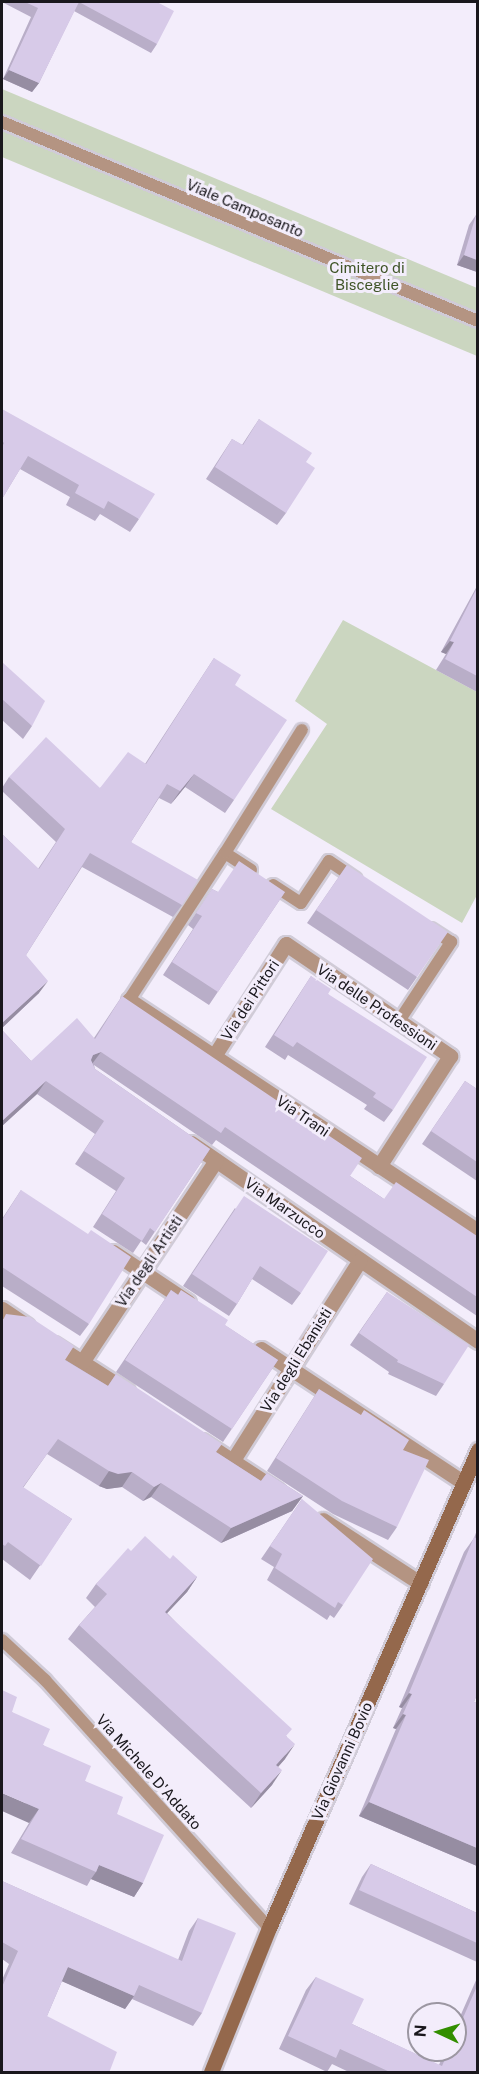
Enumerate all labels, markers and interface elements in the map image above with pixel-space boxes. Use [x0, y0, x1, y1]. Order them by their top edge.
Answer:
street label: Viale Camposanto [184, 175, 306, 241]
park label: Cimitero di Bisceglie [329, 258, 405, 293]
street label: Via dei Pittori [217, 956, 283, 1044]
street label: Via delle Professioni [313, 960, 441, 1054]
street label: Via Trani [273, 1092, 333, 1140]
street label: Via Marzucco [241, 1174, 329, 1242]
street label: Via degli Artisti [112, 1212, 186, 1310]
street label: Via degli Ebanisti [257, 1304, 335, 1416]
street label: Via Giovanni Bovio [308, 1699, 376, 1823]
street label: Via Michele D'Addato [93, 1711, 205, 1833]
north arrow [407, 2002, 467, 2062]
text: N [411, 2024, 430, 2038]

